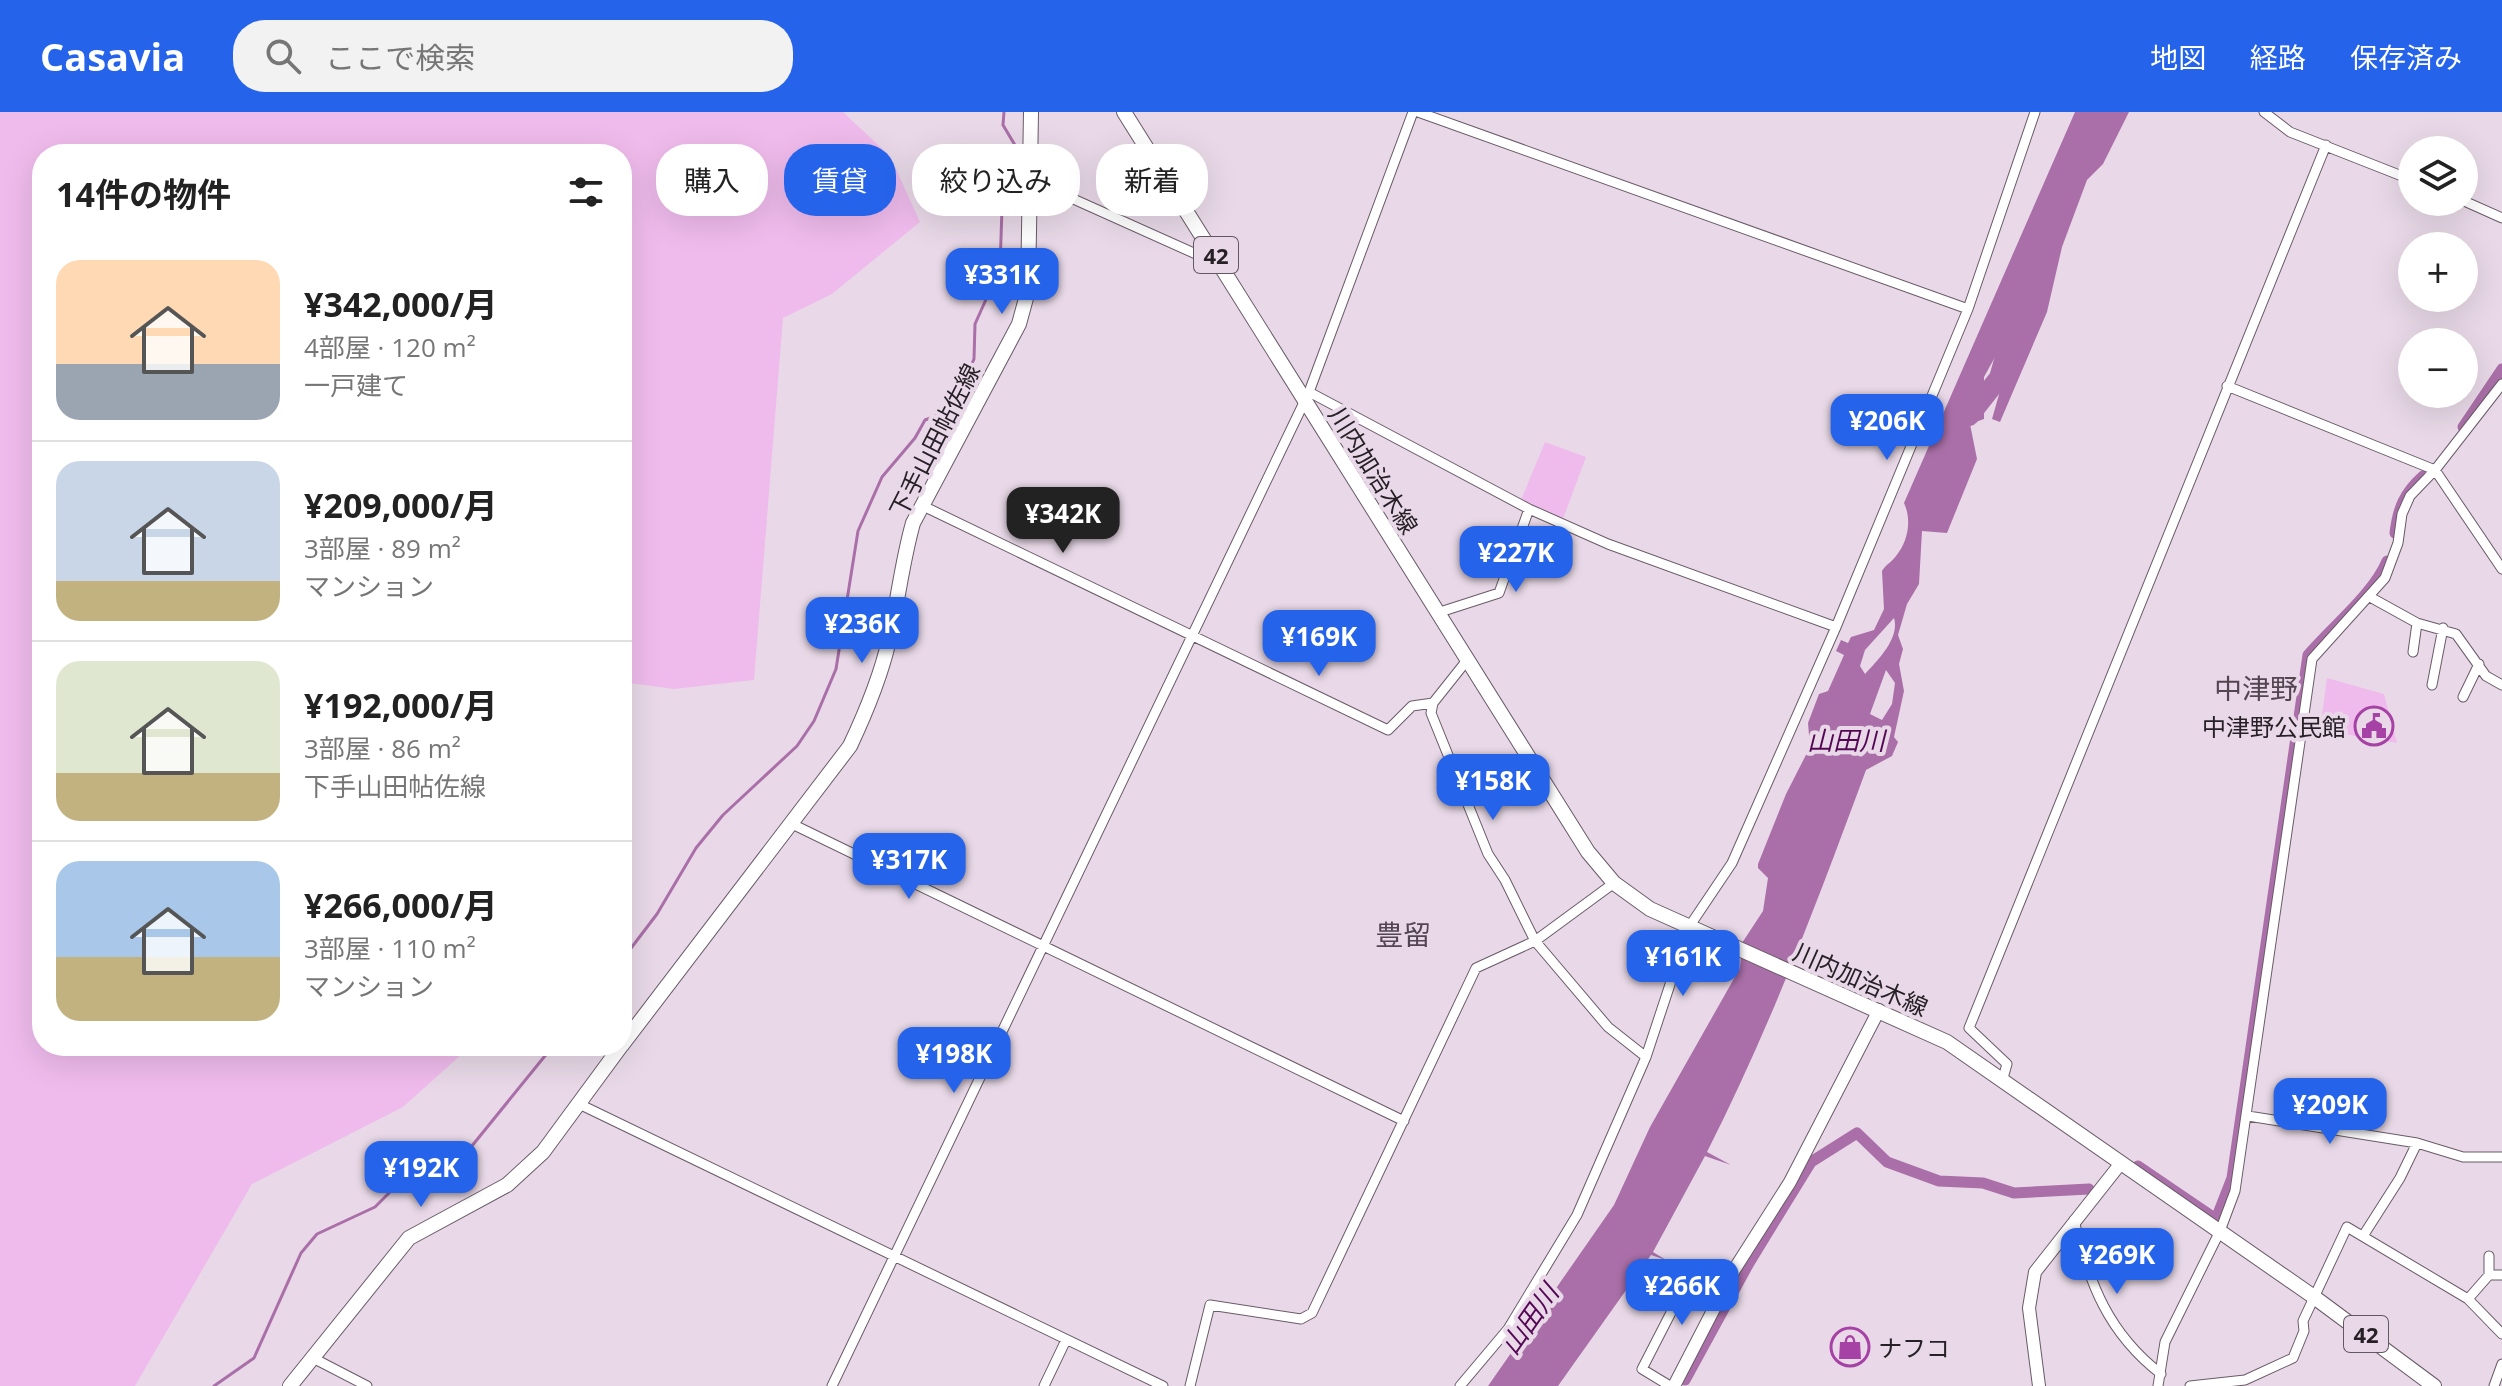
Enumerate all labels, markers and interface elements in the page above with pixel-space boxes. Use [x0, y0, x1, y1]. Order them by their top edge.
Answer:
search box [233, 20, 793, 92]
text: Casavia [40, 30, 185, 82]
icon: search [261, 34, 305, 78]
text: ここで検索 [325, 37, 475, 78]
text: 地図 [2150, 38, 2206, 76]
text: 経路 [2250, 38, 2306, 76]
text: 保存済み [2350, 38, 2462, 76]
map controls [2398, 136, 2478, 408]
button: layers [2398, 136, 2478, 216]
chip: 購入 [656, 144, 768, 216]
chip: 賃貸 [784, 144, 896, 216]
chip: 絞り込み [912, 144, 1080, 216]
chip: 新着 [1096, 144, 1208, 216]
icon: filters [564, 170, 608, 214]
text: 14件の物件 [56, 171, 231, 217]
button: + [2398, 232, 2478, 312]
road number: 42 [1194, 237, 1238, 273]
pin: ¥331K [946, 248, 1058, 316]
text: ¥331K [964, 256, 1040, 292]
text: ¥342,000/月 [304, 281, 498, 327]
icon: home [120, 292, 216, 388]
button: − [2398, 328, 2478, 408]
text: 4部屋 · 120 m² [304, 329, 476, 365]
street label: 下手山田帖佐線 [881, 358, 987, 522]
text: 一戸建て [304, 367, 408, 403]
pin: ¥206K [1831, 394, 1943, 462]
street label: 川内加治木線 [1322, 400, 1426, 540]
text: ¥206K [1849, 402, 1925, 438]
text: ¥209,000/月 [304, 482, 498, 528]
pin: ¥342K [1007, 487, 1119, 555]
icon: home [120, 493, 216, 589]
text: ¥342K [1025, 495, 1101, 531]
pin: ¥227K [1460, 526, 1572, 594]
text: 3部屋 · 89 m² [304, 530, 461, 566]
text: ¥227K [1478, 534, 1554, 570]
text: マンション [304, 568, 434, 604]
pin: ¥236K [806, 597, 918, 665]
text: ¥236K [824, 605, 900, 641]
pin: ¥169K [1263, 610, 1375, 678]
text: ¥169K [1281, 618, 1357, 654]
district label: 中津野 [2214, 669, 2298, 707]
text: ¥192,000/月 [304, 682, 498, 728]
icon: home [120, 693, 216, 789]
public building icon: 中津野公民館 [2353, 705, 2395, 747]
place label: 中津野公民館 [2202, 710, 2346, 743]
water label: 山田川 [1807, 722, 1888, 758]
text: 3部屋 · 86 m² [304, 730, 461, 766]
pin: ¥158K [1437, 754, 1549, 822]
text: ¥158K [1455, 762, 1531, 798]
text: 下手山田帖佐線 [304, 768, 486, 804]
pin: ¥317K [853, 833, 965, 901]
text: ¥317K [871, 841, 947, 877]
text: ¥266,000/月 [304, 882, 498, 928]
icon: home [120, 893, 216, 989]
district label: 豊留 [1375, 915, 1431, 953]
text: 3部屋 · 110 m² [304, 930, 476, 966]
pin: ¥161K [1627, 930, 1739, 998]
street label: 川内加治木線 [1789, 935, 1933, 1023]
text: ¥161K [1645, 938, 1721, 974]
text: マンション [304, 968, 434, 1004]
pin: ¥198K [898, 1027, 1010, 1095]
text: ¥198K [916, 1035, 992, 1071]
pin: ¥209K [2274, 1078, 2386, 1146]
text: ¥209K [2292, 1086, 2368, 1122]
pin: ¥192K [365, 1141, 477, 1209]
text: ¥192K [383, 1149, 459, 1185]
pin: ¥269K [2061, 1228, 2173, 1296]
text: ¥269K [2079, 1236, 2155, 1272]
pin: ¥266K [1626, 1259, 1738, 1327]
text: ¥266K [1644, 1267, 1720, 1303]
water label: 山田川 [1492, 1274, 1568, 1361]
road number: 42 [2344, 1316, 2388, 1352]
shop icon: ナフコ [1829, 1326, 1871, 1368]
place label: ナフコ [1878, 1331, 1950, 1364]

